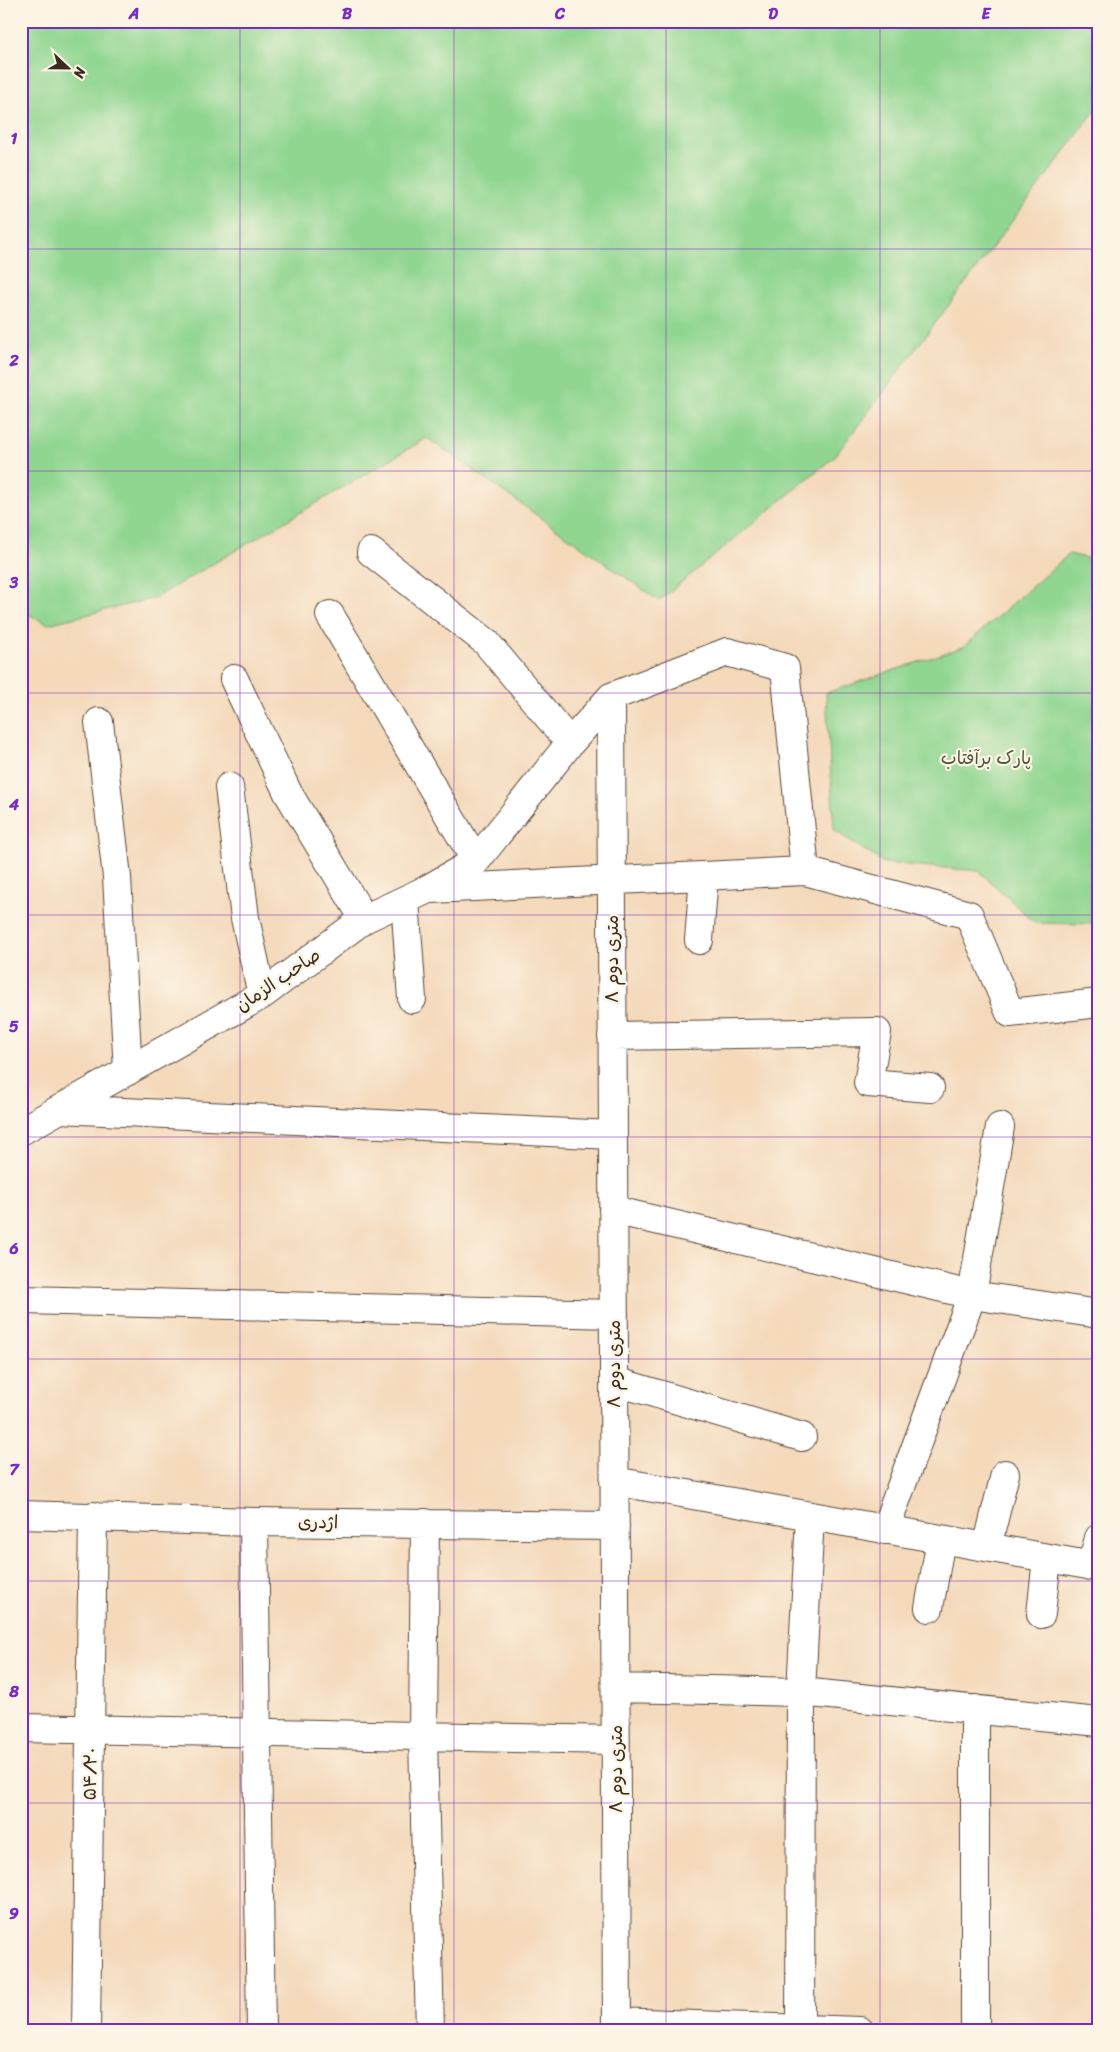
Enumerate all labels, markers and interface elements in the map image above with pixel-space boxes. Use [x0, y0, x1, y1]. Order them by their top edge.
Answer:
text: A [128, 0, 139, 28]
text: B [342, 0, 353, 28]
text: C [554, 0, 566, 28]
text: D [768, 0, 778, 28]
text: E [982, 0, 992, 28]
north arrow [42, 42, 92, 92]
text: N [66, 63, 93, 82]
text: 1 [11, 124, 18, 153]
text: 2 [8, 346, 19, 375]
text: 3 [9, 568, 19, 597]
park label: پارک برآفتاب [941, 742, 1031, 774]
text: 4 [8, 790, 19, 819]
street label: ۸ متری دوم [596, 915, 628, 1003]
street label: صاحب الزمان [229, 939, 327, 1021]
text: 5 [9, 1012, 19, 1041]
text: 6 [8, 1234, 19, 1263]
street label: ۸ متری دوم [598, 1320, 630, 1408]
text: 7 [9, 1455, 20, 1484]
street label: اژدری [297, 1506, 339, 1538]
text: 8 [8, 1677, 19, 1706]
street label: ۸ متری دوم [600, 1725, 632, 1813]
street label: ۵۴/۲۰ [74, 1747, 106, 1801]
text: 9 [9, 1899, 19, 1928]

